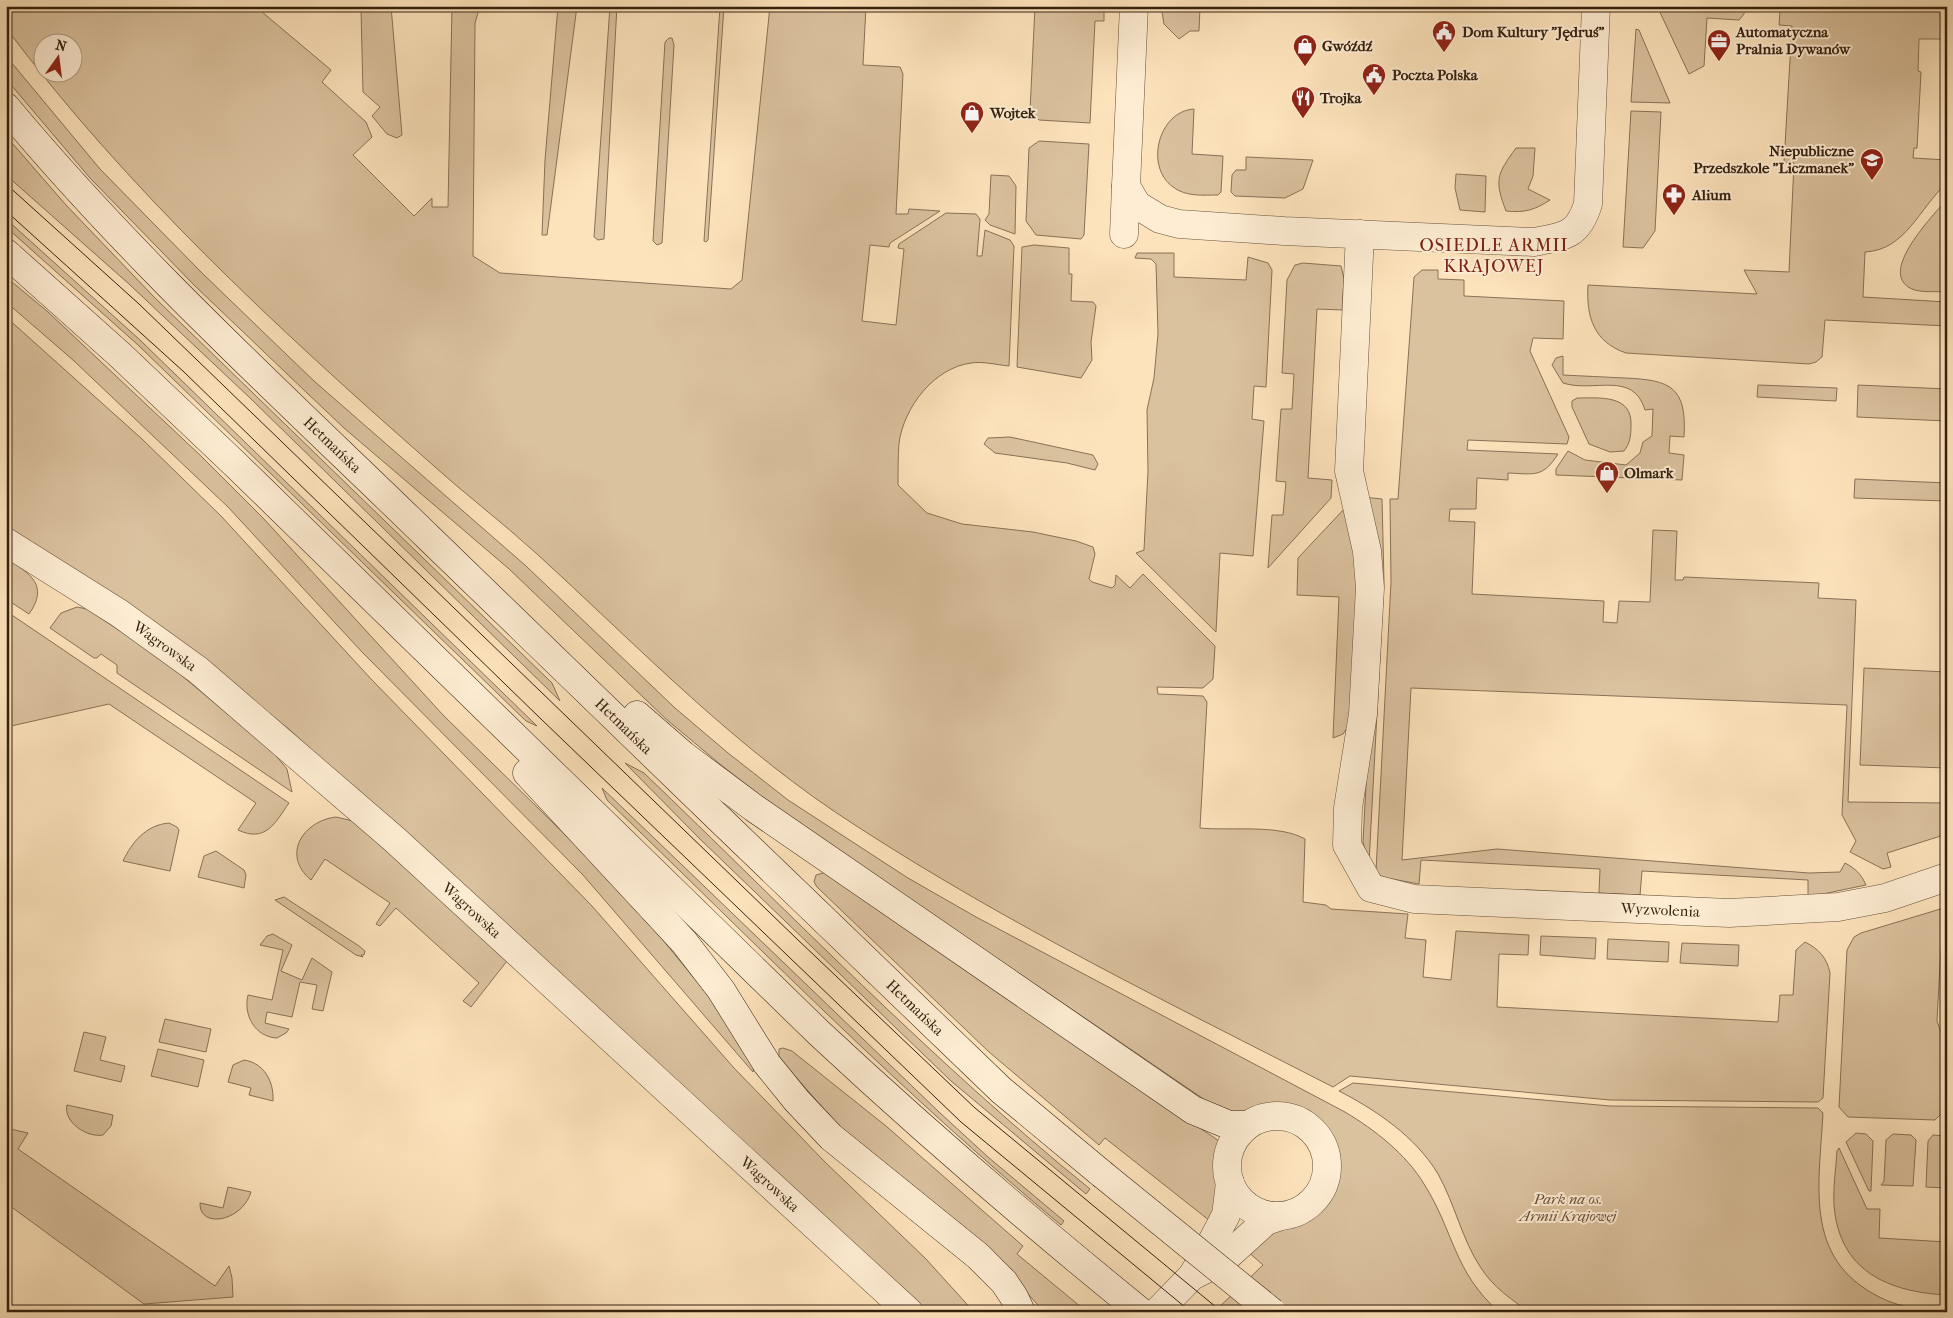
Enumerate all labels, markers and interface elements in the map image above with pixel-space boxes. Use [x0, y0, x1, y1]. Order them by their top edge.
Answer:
public building icon: Dom Kultury "Jędruś" [1431, 19, 1457, 53]
place label: Dom Kultury "Jędruś" [1462, 23, 1604, 42]
place label: Automatyczna Pralnia Dywanów [1735, 23, 1851, 58]
office icon: Automatyczna Pralnia Dywanów [1706, 28, 1732, 62]
north arrow [32, 32, 82, 82]
shop icon: Gwóźdź [1292, 33, 1318, 67]
text: N [54, 36, 69, 55]
place label: Gwóźdź [1322, 37, 1373, 55]
public building icon: Poczta Polska [1361, 62, 1387, 96]
place label: Poczta Polska [1392, 66, 1479, 84]
restaurant icon: Trojka [1290, 85, 1316, 119]
place label: Trojka [1319, 89, 1362, 107]
shop icon: Wojtek [959, 100, 985, 134]
place label: Wojtek [989, 104, 1037, 122]
place label: Niepubliczne Przedszkole "Liczmanek" [1693, 142, 1855, 177]
school or university icon: Niepubliczne Przedszkole "Liczmanek" [1859, 147, 1885, 181]
pharmacy icon: Alium [1661, 182, 1687, 216]
place label: Alium [1691, 186, 1732, 204]
district label: OSIEDLE ARMII KRAJOWEJ [1420, 235, 1568, 277]
street label: Hetmańska [300, 413, 366, 477]
shop icon: Olmark [1594, 460, 1620, 494]
place label: Olmark [1624, 464, 1675, 482]
street label: Wagrowska [129, 617, 201, 676]
street label: Hetmańska [591, 694, 657, 759]
street label: Wagrowska [438, 878, 506, 943]
street label: Wyzwolenia [1620, 899, 1701, 921]
street label: Hetmańska [882, 976, 948, 1040]
street label: Wagrowska [736, 1152, 804, 1216]
park label: Park na os. Armii Krajowej [1518, 1190, 1618, 1225]

